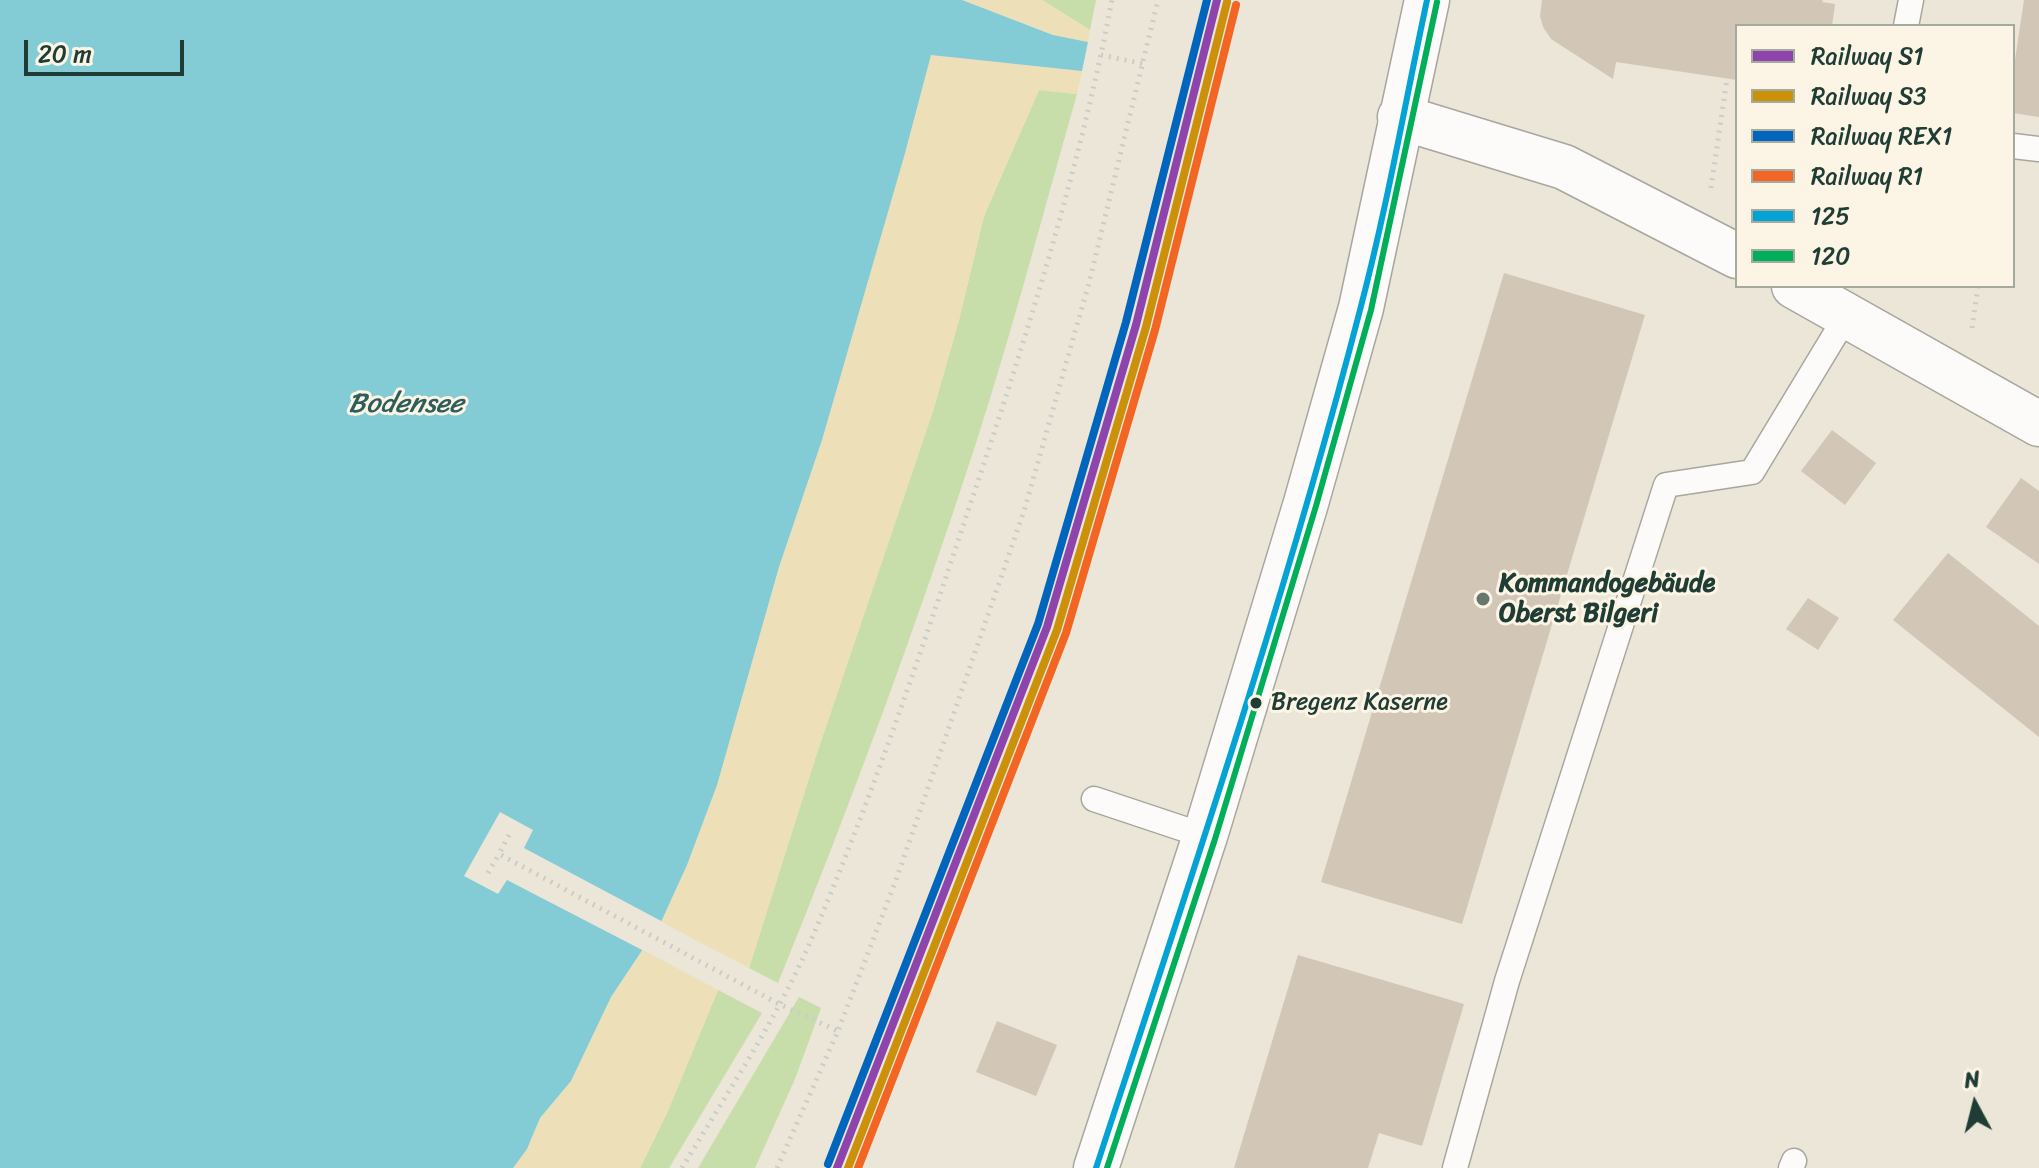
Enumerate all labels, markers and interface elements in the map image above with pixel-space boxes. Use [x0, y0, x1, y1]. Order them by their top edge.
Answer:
scale bar [28, 24, 188, 74]
legend [1735, 24, 2015, 288]
text: 20 m [38, 33, 92, 75]
text: Railway S1 [1811, 35, 1924, 77]
text: Railway S3 [1811, 75, 1927, 117]
text: Railway REX1 [1811, 115, 1952, 157]
text: Railway R1 [1811, 155, 1923, 197]
text: 125 [1811, 195, 1850, 237]
text: 120 [1811, 235, 1850, 277]
water label: Bodensee [348, 388, 464, 422]
place label: Kommandogebäude Oberst Bilgeri [1499, 568, 1715, 630]
marker: Kommandogebäude Oberst Bilgeri [1474, 590, 1492, 608]
place label: Bregenz Kaserne [1271, 689, 1448, 717]
marker: Bregenz Kaserne [1248, 695, 1264, 711]
text: N [1962, 1059, 1982, 1100]
north arrow [1935, 1064, 2015, 1144]

